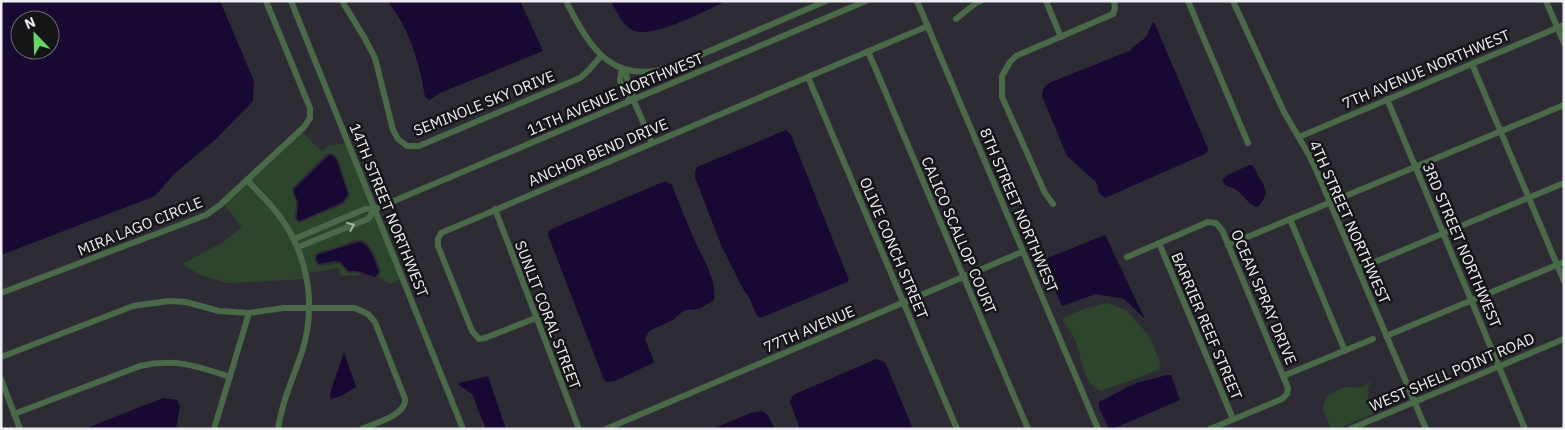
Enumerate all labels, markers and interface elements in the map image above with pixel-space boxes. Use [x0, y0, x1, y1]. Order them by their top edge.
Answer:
north arrow [10, 10, 60, 60]
text: N [22, 13, 38, 33]
street label: 7TH AVENUE NORTHWEST [1339, 25, 1513, 113]
street label: 11TH AVENUE NORTHWEST [524, 48, 706, 140]
street label: SEMINOLE SKY DRIVE [411, 66, 557, 140]
street label: ANCHOR BEND DRIVE [525, 114, 671, 190]
street label: 14TH STREET NORTHWEST [345, 120, 433, 300]
street label: 8TH STREET NORTHWEST [976, 125, 1062, 296]
street label: 4TH STREET NORTHWEST [1305, 137, 1395, 307]
street label: CALICO SCALLOP COURT [917, 154, 1001, 317]
street label: 3RD STREET NORTHWEST [1419, 160, 1506, 331]
street label: OLIVE CONCH STREET [856, 174, 933, 322]
street label: MIRA LAGO CIRCLE [75, 192, 205, 260]
one-way arrow [346, 221, 355, 232]
street label: OCEAN SPRAY DRIVE [1227, 227, 1301, 367]
street label: SUNLIT CORAL STREET [511, 238, 585, 392]
street label: BARRIER REEF STREET [1167, 250, 1247, 403]
street label: 77TH AVENUE [761, 301, 857, 357]
street label: WEST SHELL POINT ROAD [1367, 329, 1537, 415]

